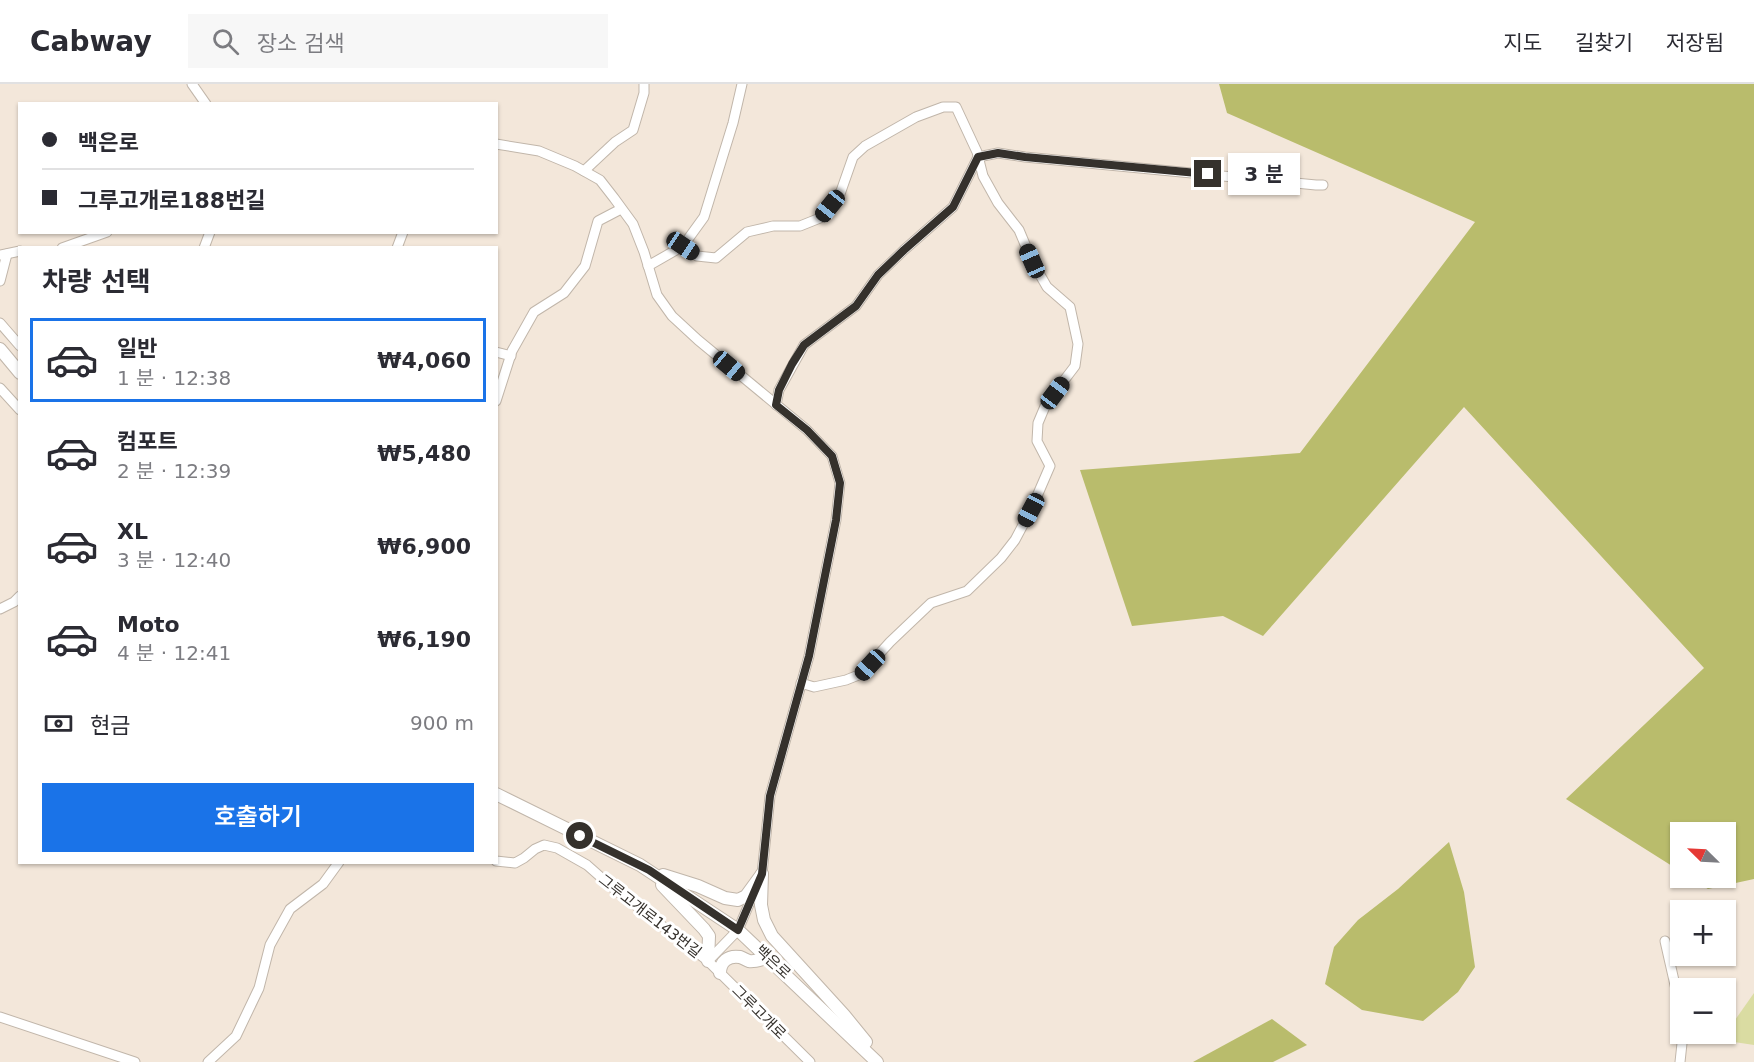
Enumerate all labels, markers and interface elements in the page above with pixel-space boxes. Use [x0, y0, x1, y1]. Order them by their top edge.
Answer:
search box [188, 14, 608, 68]
text: Cabway [30, 25, 152, 58]
icon: search [209, 25, 242, 58]
text: 장소 검색 [257, 31, 345, 56]
text: 지도 [1503, 31, 1542, 55]
text: 길찾기 [1575, 31, 1633, 55]
text: 저장됨 [1666, 31, 1724, 55]
text: 백은로 [78, 130, 139, 155]
callout: 3 분 [1229, 153, 1301, 195]
route end [1194, 160, 1221, 187]
text: 3 분 [1244, 162, 1284, 186]
car [812, 186, 848, 226]
text: 그루고개로188번길 [78, 188, 266, 213]
car [663, 228, 703, 264]
car [1016, 241, 1048, 281]
text: 차량 선택 [42, 266, 151, 297]
icon: car [45, 333, 99, 387]
text: 일반 [117, 336, 157, 361]
text: ₩4,060 [377, 348, 471, 373]
car [709, 348, 749, 384]
text: 1 분 · 12:38 [117, 366, 231, 390]
car [1037, 373, 1073, 413]
icon: car [45, 426, 99, 480]
text: 컴포트 [117, 429, 178, 454]
text: ₩5,480 [377, 441, 471, 466]
text: 2 분 · 12:39 [117, 459, 231, 483]
car [1015, 490, 1047, 530]
icon: car [45, 519, 99, 573]
text: XL [117, 519, 148, 544]
text: ₩6,900 [377, 534, 471, 559]
text: 3 분 · 12:40 [117, 548, 231, 572]
icon: car [45, 612, 99, 666]
text: Moto [117, 612, 180, 637]
text: ₩6,190 [377, 627, 471, 652]
text: 4 분 · 12:41 [117, 641, 231, 665]
car [851, 646, 889, 684]
icon: cash [42, 707, 75, 740]
text: 900 m [410, 711, 474, 735]
text: 현금 [90, 713, 130, 738]
button: 호출하기 [42, 783, 474, 852]
route start [566, 822, 593, 849]
north arrow [1670, 822, 1736, 888]
map controls [1670, 822, 1736, 1044]
street label: 그루고개로143번길 [595, 870, 705, 962]
button: + [1670, 900, 1736, 966]
street label: 백은로 [752, 941, 794, 983]
button: − [1670, 978, 1736, 1044]
street label: 그루고개로 [728, 981, 790, 1043]

